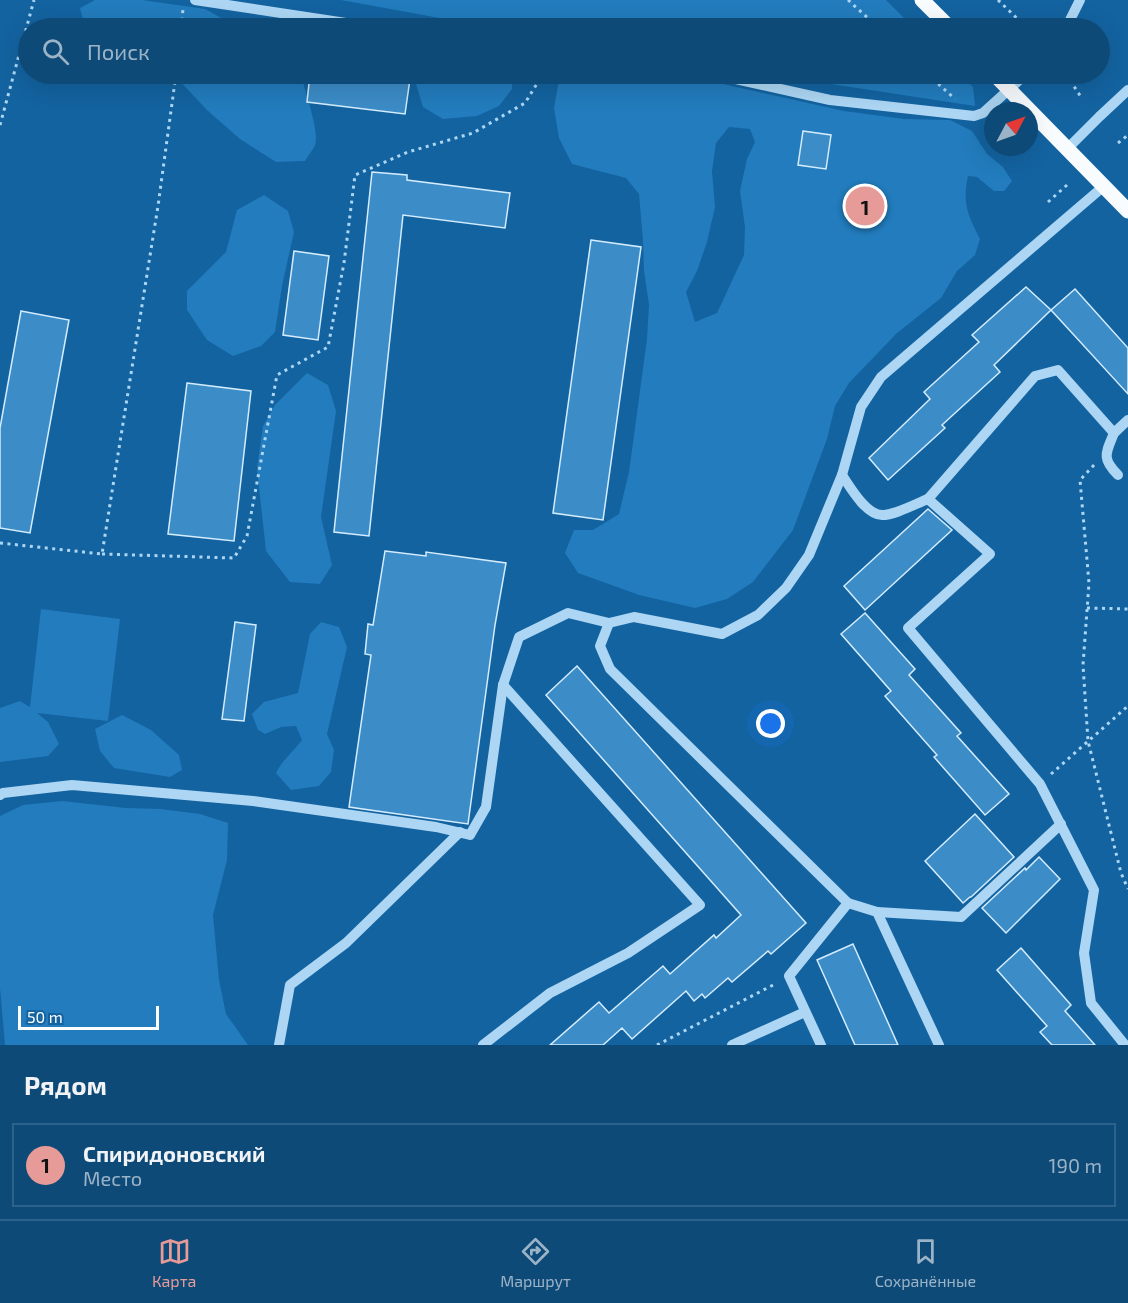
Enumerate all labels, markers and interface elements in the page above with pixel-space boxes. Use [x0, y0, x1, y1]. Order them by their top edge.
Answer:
search box [18, 18, 1110, 84]
icon: search [39, 35, 72, 68]
text: Поиск [87, 38, 150, 64]
north arrow [984, 102, 1038, 156]
pin: 1 [846, 184, 884, 228]
your location [756, 709, 785, 738]
scale bar [18, 1003, 159, 1030]
text: 50 m [27, 1007, 63, 1026]
text: Рядом [24, 1069, 107, 1100]
text: Спиридоновский [83, 1140, 265, 1166]
text: 1 [41, 1153, 50, 1177]
text: 190 m [1049, 1153, 1102, 1177]
text: Место [83, 1166, 142, 1190]
tab: Карта [152, 1235, 196, 1290]
tab: Маршрут [500, 1235, 571, 1290]
tab: Сохранённые [875, 1235, 976, 1290]

